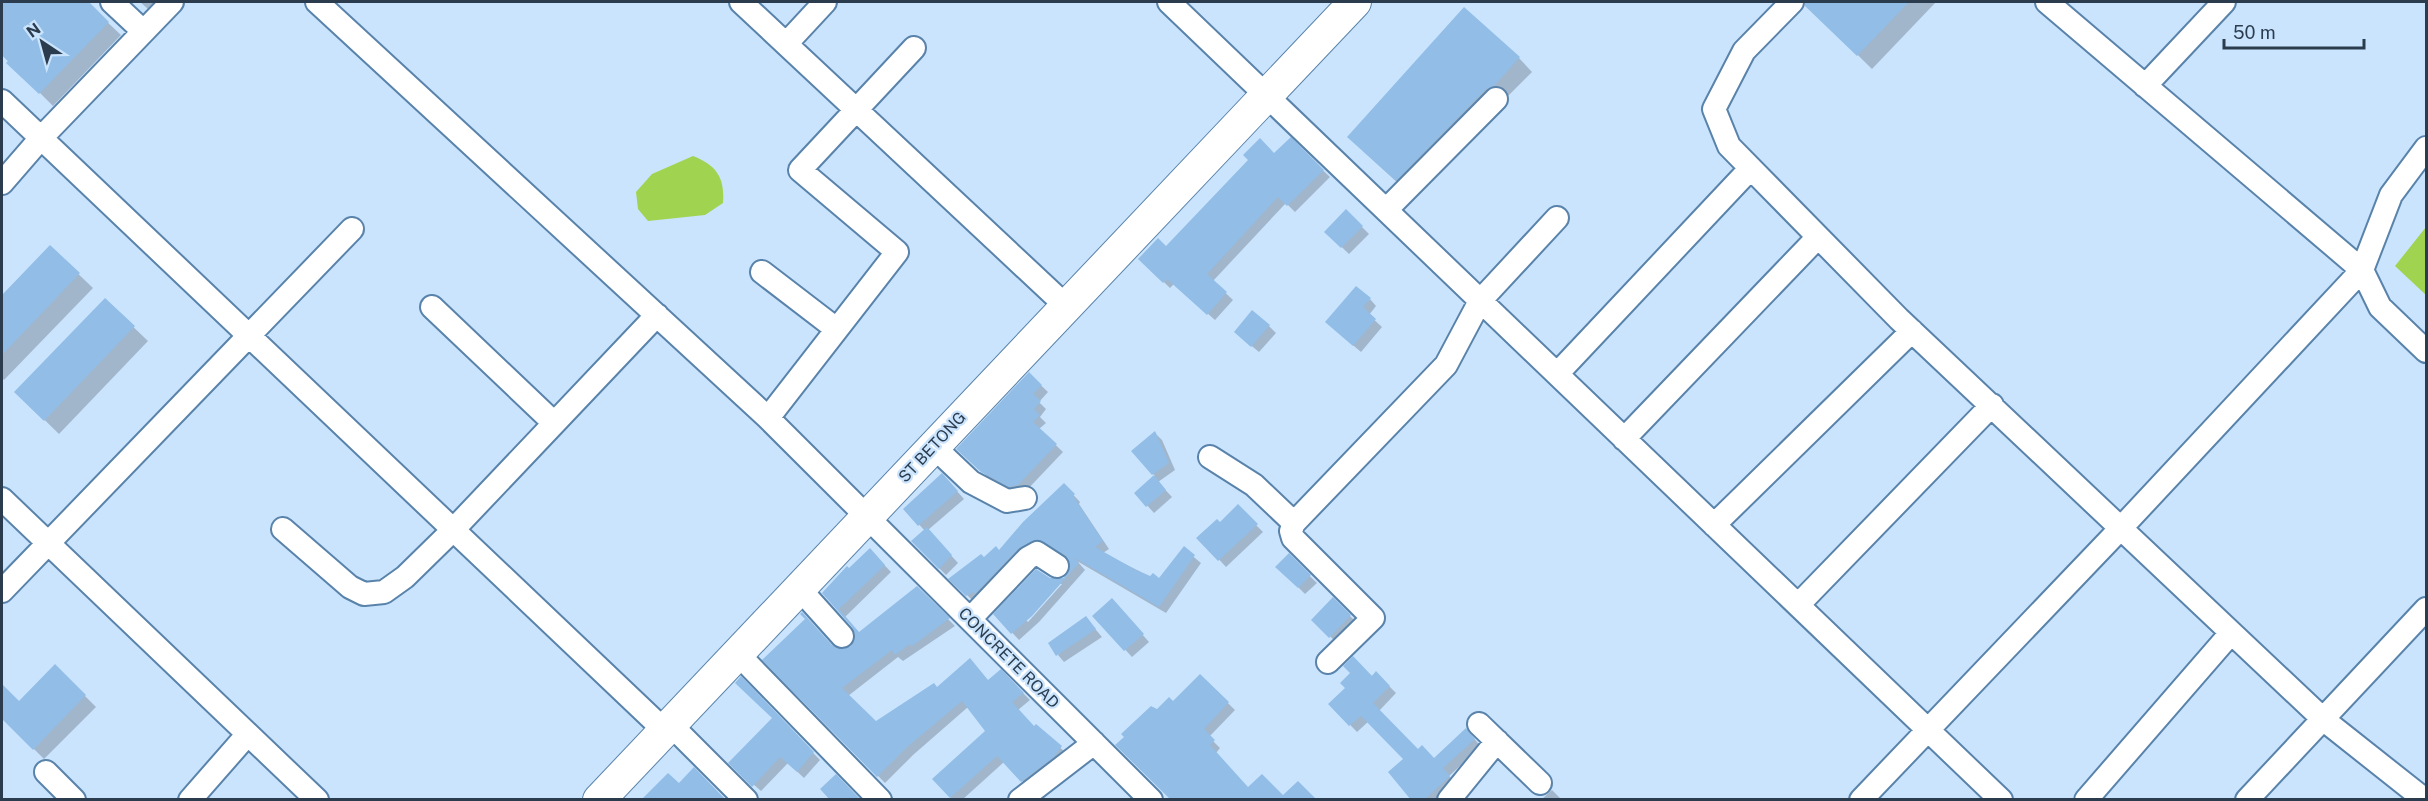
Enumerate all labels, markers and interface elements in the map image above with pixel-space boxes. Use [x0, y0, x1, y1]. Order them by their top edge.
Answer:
north arrow [12, 12, 72, 72]
scale bar [2224, 12, 2364, 50]
text: N [23, 19, 44, 42]
text: 50 m [2233, 22, 2276, 43]
street label: ST BETONG [894, 408, 970, 486]
street label: CONCRETE ROAD [955, 604, 1063, 712]

